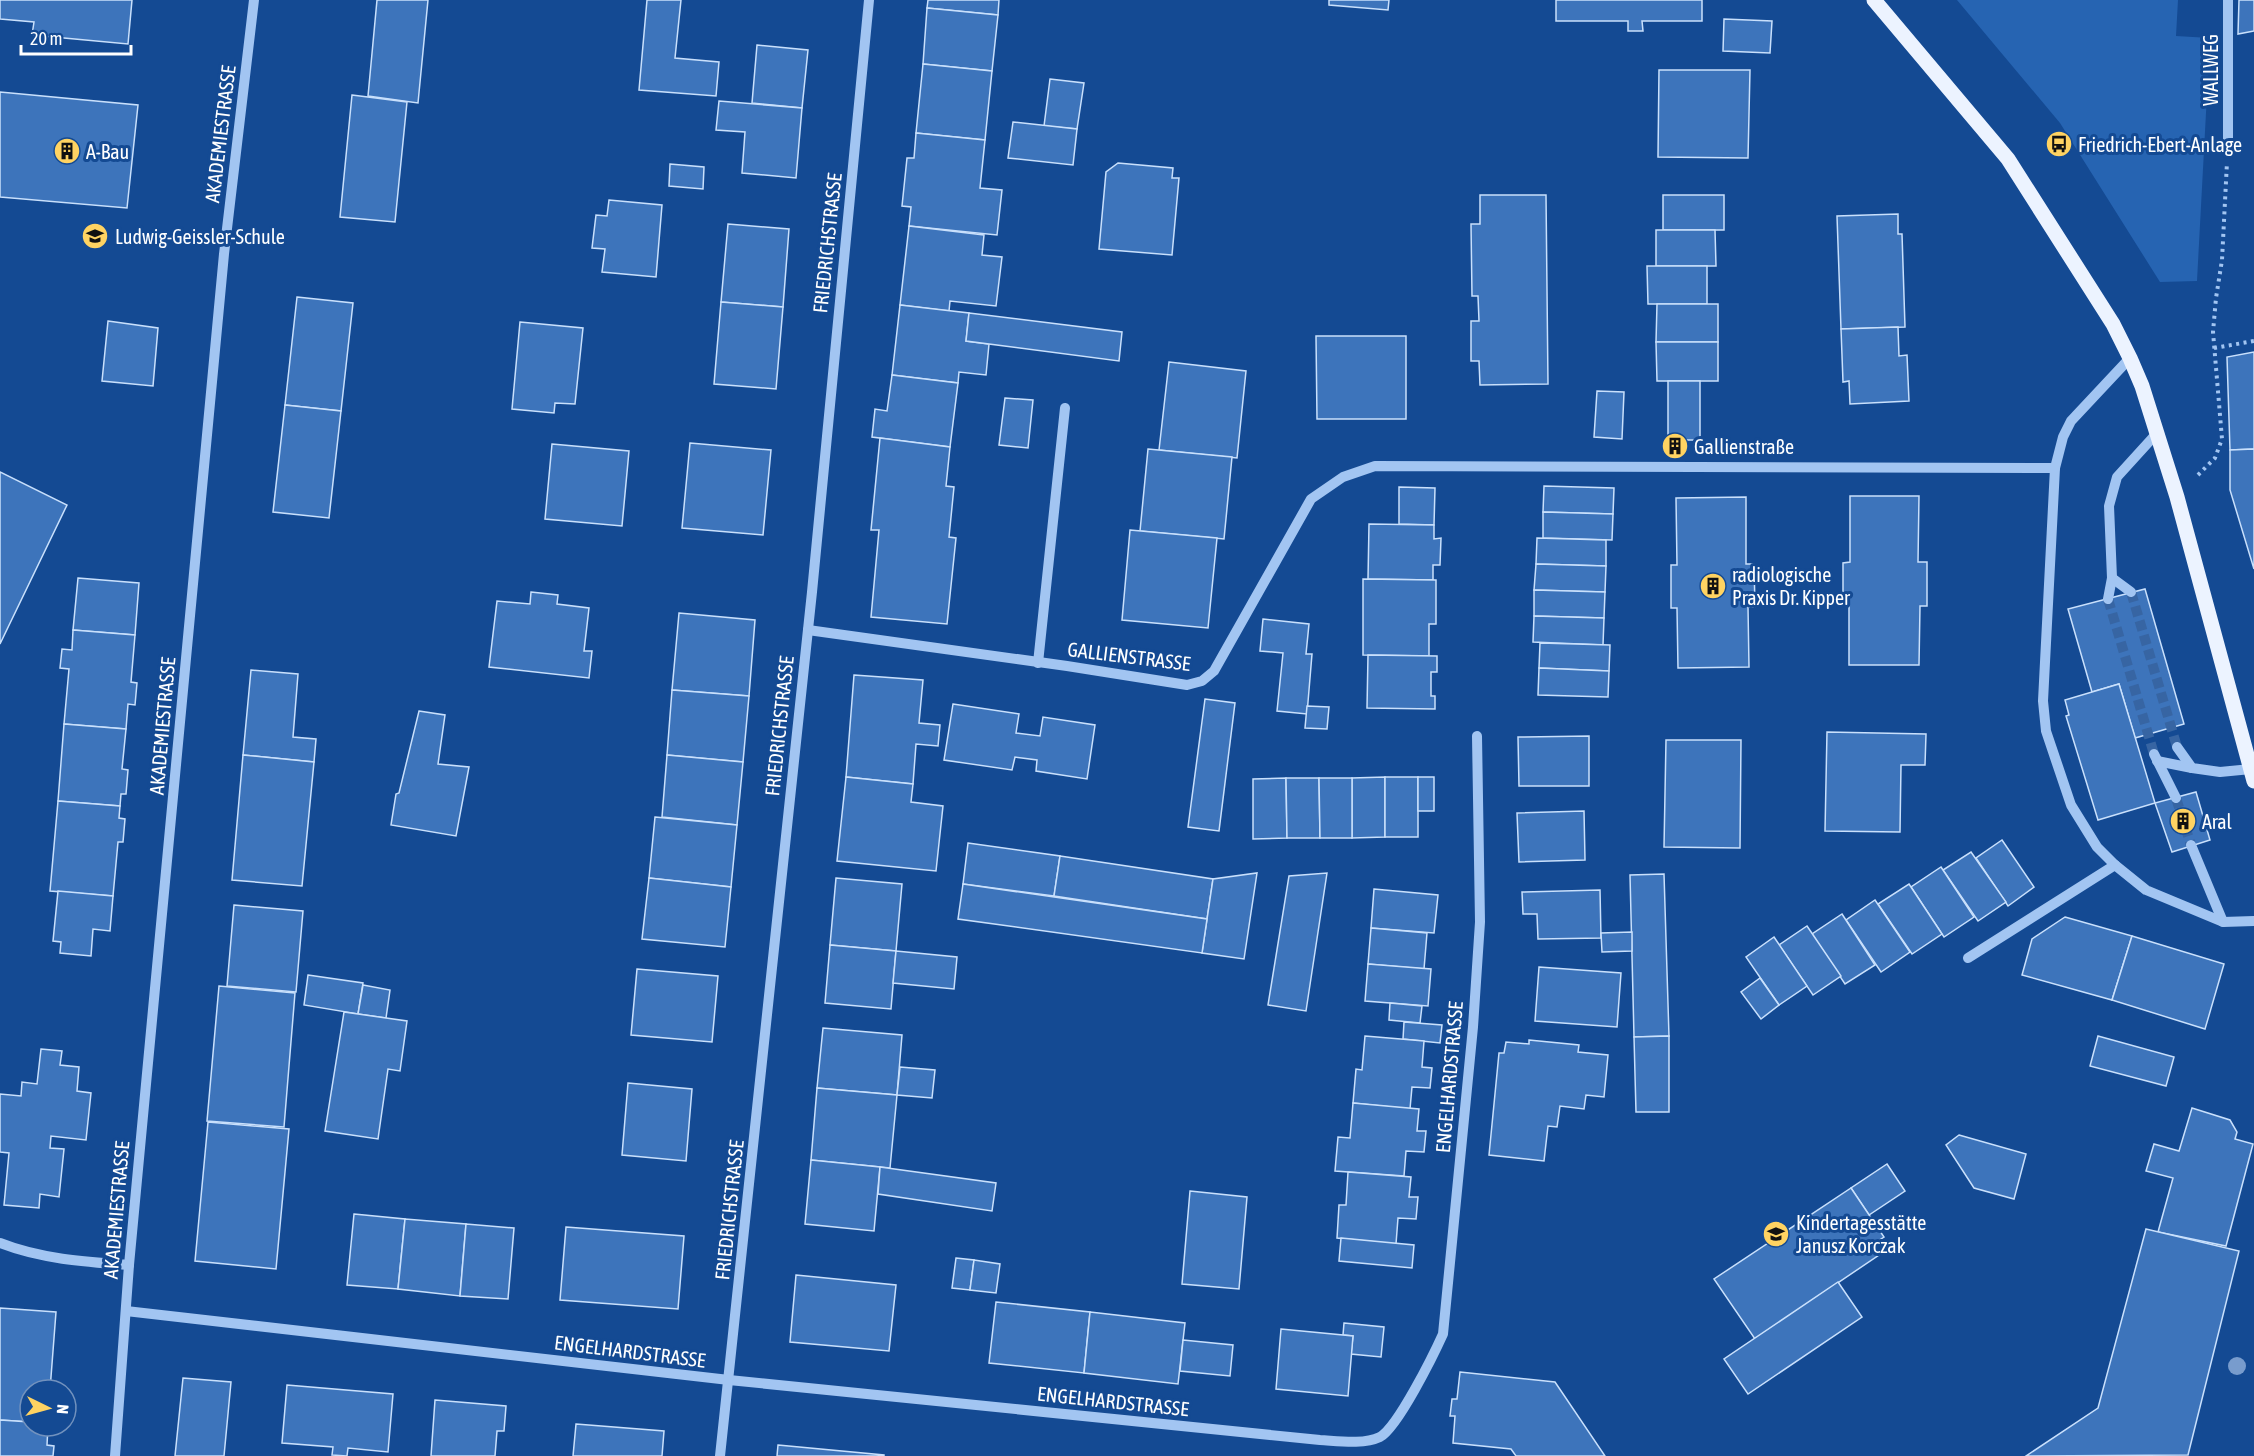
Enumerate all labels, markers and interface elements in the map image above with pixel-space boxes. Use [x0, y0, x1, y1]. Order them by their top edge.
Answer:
scale bar [21, 18, 130, 56]
text: 20 m [30, 28, 62, 49]
street label: WALLWEG [2199, 34, 2222, 106]
street label: AKADEMIESTRASSE [200, 63, 240, 204]
bus stop icon: Friedrich-Ebert-Anlage [2044, 129, 2074, 159]
place label: Friedrich-Ebert-Anlage [2078, 133, 2242, 156]
building icon: A-Bau [52, 136, 82, 166]
place label: A-Bau [86, 140, 129, 163]
street label: FRIEDRICHSTRASSE [808, 171, 846, 314]
school or university icon: Ludwig-Geissler-Schule [80, 221, 110, 251]
place label: Ludwig-Geissler-Schule [115, 225, 285, 248]
building icon: Gallienstraße [1660, 431, 1690, 461]
place label: Gallienstraße [1694, 435, 1794, 458]
place label: radiologische Praxis Dr. Kipper [1732, 563, 1851, 609]
building icon: radiologische Praxis Dr. Kipper [1698, 571, 1728, 601]
street label: GALLIENSTRASSE [1066, 637, 1192, 675]
street label: FRIEDRICHSTRASSE [760, 654, 798, 797]
street label: AKADEMIESTRASSE [145, 656, 180, 796]
building icon: Aral [2168, 806, 2198, 836]
place label: Aral [2202, 810, 2233, 833]
street label: ENGELHARDSTRASSE [1431, 1000, 1467, 1154]
street label: FRIEDRICHSTRASSE [710, 1138, 748, 1281]
street label: AKADEMIESTRASSE [99, 1140, 134, 1280]
place label: Kindertagesstätte Janusz Korczak [1796, 1211, 1926, 1257]
school or university icon: Kindertagesstätte Janusz Korczak [1761, 1219, 1791, 1249]
street label: ENGELHARDSTRASSE [553, 1330, 707, 1372]
north arrow [18, 1378, 78, 1438]
street label: ENGELHARDSTRASSE [1036, 1382, 1190, 1420]
text: N [54, 1404, 72, 1415]

